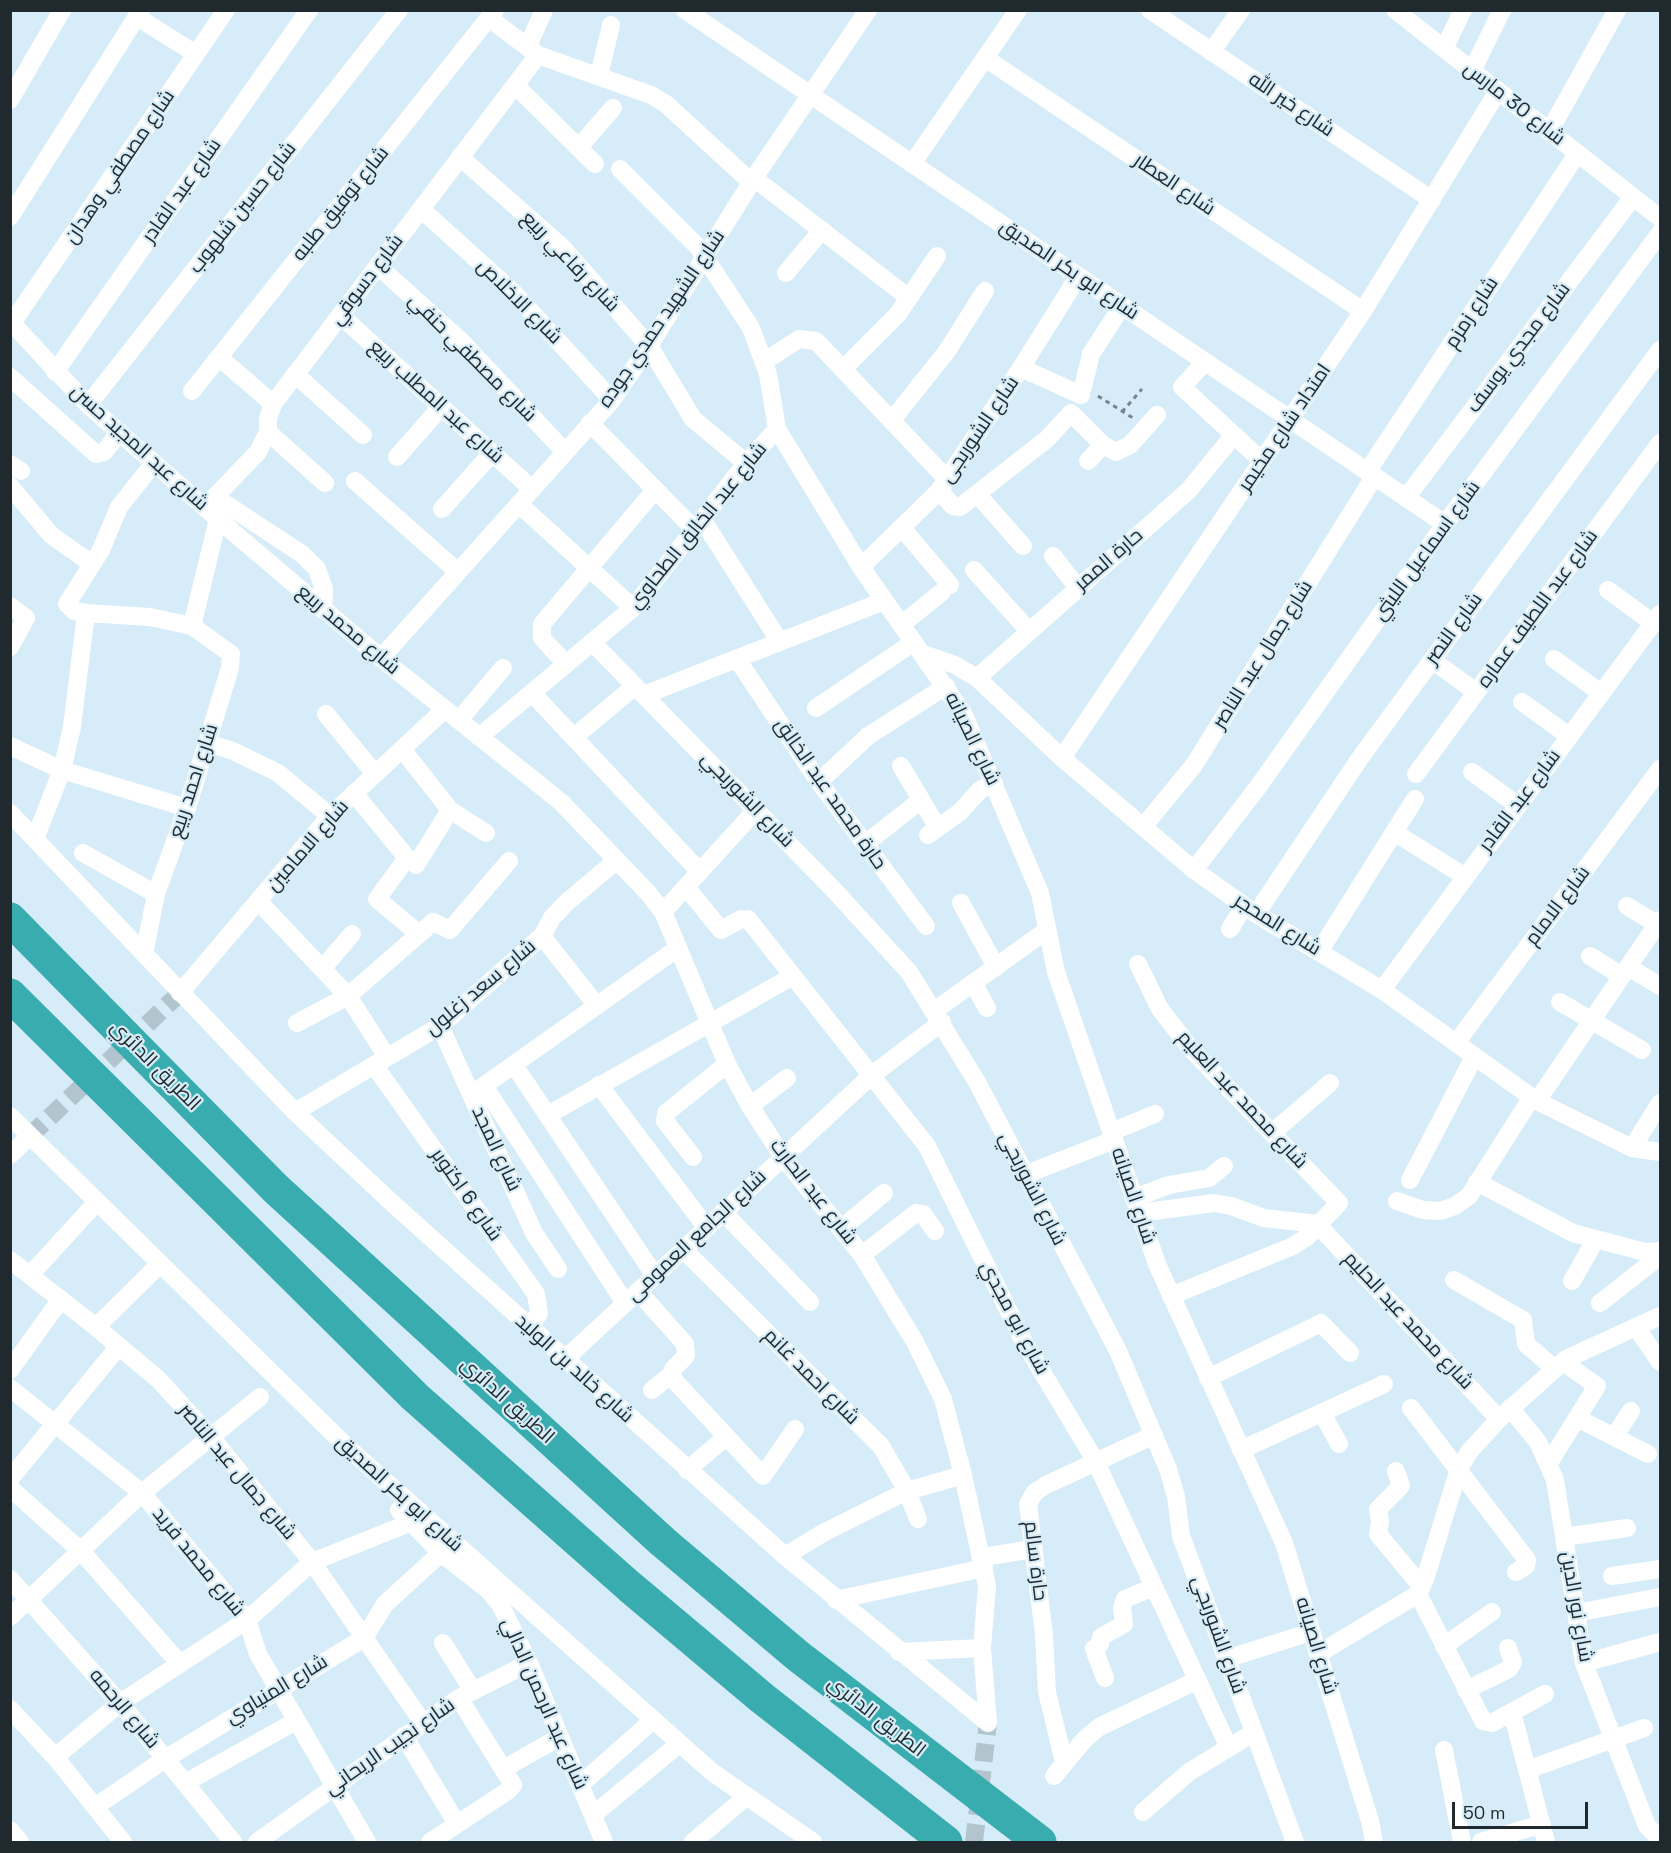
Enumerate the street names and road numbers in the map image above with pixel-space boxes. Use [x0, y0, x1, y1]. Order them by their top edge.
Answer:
street label: شارع 30 مارس [1458, 57, 1570, 151]
street label: شارع خير الله [1243, 68, 1339, 142]
street label: شارع مصطفي وهدان [60, 85, 180, 249]
street label: شارع عبد القادر [137, 134, 227, 248]
street label: شارع حسين شلهوب [184, 137, 302, 279]
street label: شارع توفيق طلبه [288, 142, 394, 266]
street label: شارع العطار [1128, 149, 1220, 221]
street label: شارع رفاعي ربيع [516, 207, 624, 317]
street label: شارع ابو بكر الصديق [995, 215, 1143, 325]
street label: شارع الشهيد حمدي جوده [594, 226, 730, 412]
street label: شارع دسوقي [325, 230, 409, 330]
street label: شارع الاخلاص [471, 254, 567, 350]
street label: شارع زمزم [1440, 273, 1504, 353]
street label: شارع مجدي يوسف [1462, 278, 1576, 418]
street label: شارع مصطفي حنفي [403, 289, 541, 427]
street label: شارع عبد المطلب ربيع [363, 335, 509, 469]
street label: امتداد شارع مخيمر [1233, 359, 1337, 497]
street label: شارع الشوربجى [935, 372, 1025, 488]
street label: شارع عبد المجيد حسن [65, 380, 213, 516]
street label: شارع عبد الخالق الطحاوي [623, 438, 773, 614]
street label: شارع اسماعيل الليثي [1368, 476, 1486, 626]
street label: حارة الممر [1070, 524, 1148, 596]
street label: شارع عبد اللطيف عماره [1473, 525, 1603, 693]
street label: شارع جمال عبد الناصر [1208, 576, 1318, 734]
street label: شارع محمد ربيع [292, 580, 404, 680]
street label: شارع النصر [1420, 588, 1488, 670]
street label: شارع الصيانه [939, 689, 1005, 789]
street label: حارة محمد عبد الخالق [769, 714, 891, 874]
street label: شارع احمد ربيع [164, 721, 224, 841]
street label: شارع عبد القادر [1474, 745, 1566, 857]
street label: شارع الشوربجي [695, 747, 799, 853]
street label: شارع الامامين [262, 795, 354, 897]
street label: شارع الامام [1520, 861, 1596, 951]
street label: شارع المحجر [1229, 889, 1325, 961]
street label: شارع سعد زغلول [421, 935, 541, 1041]
street label: الطريق الدائري [105, 1016, 205, 1116]
street label: شارع محمد عبد العليم [1172, 1026, 1312, 1174]
street label: شارع المجد [466, 1103, 526, 1195]
street label: شارع الشوربجي [993, 1128, 1071, 1250]
street label: شارع عبد الحارث [764, 1134, 862, 1250]
street label: شارع 6 اكتوبر [425, 1144, 507, 1246]
street label: شارع الصيانه [1105, 1145, 1161, 1247]
street label: شارع الجامع العمومى [622, 1165, 772, 1307]
street label: شارع محمد عبد الحليم [1338, 1247, 1478, 1395]
street label: شارع ابو مجدي [974, 1257, 1054, 1379]
street label: شارع خالد بن الوليد [510, 1309, 638, 1429]
street label: شارع احمد غانم [758, 1324, 864, 1430]
street label: الطريق الدائري [455, 1353, 559, 1449]
street label: شارع جمال عبد الناصر [173, 1399, 301, 1545]
street label: شارع ابو بكر الصديق [330, 1431, 468, 1557]
street label: شارع محمد فريد [147, 1502, 249, 1622]
street label: حارة سالم [1018, 1520, 1052, 1602]
street label: شارع نور الدين [1554, 1550, 1598, 1664]
street label: شارع الشوربجي [1186, 1573, 1250, 1697]
street label: شارع الصيانه [1290, 1594, 1342, 1698]
street label: شارع عبد الرحمن الدالي [495, 1614, 593, 1794]
street label: شارع المنياوي [222, 1650, 332, 1730]
street label: شارع الرحمه [84, 1664, 164, 1754]
street label: الطريق الدائري [822, 1671, 930, 1763]
street label: شارع نجيب الريحاني [320, 1693, 460, 1801]

